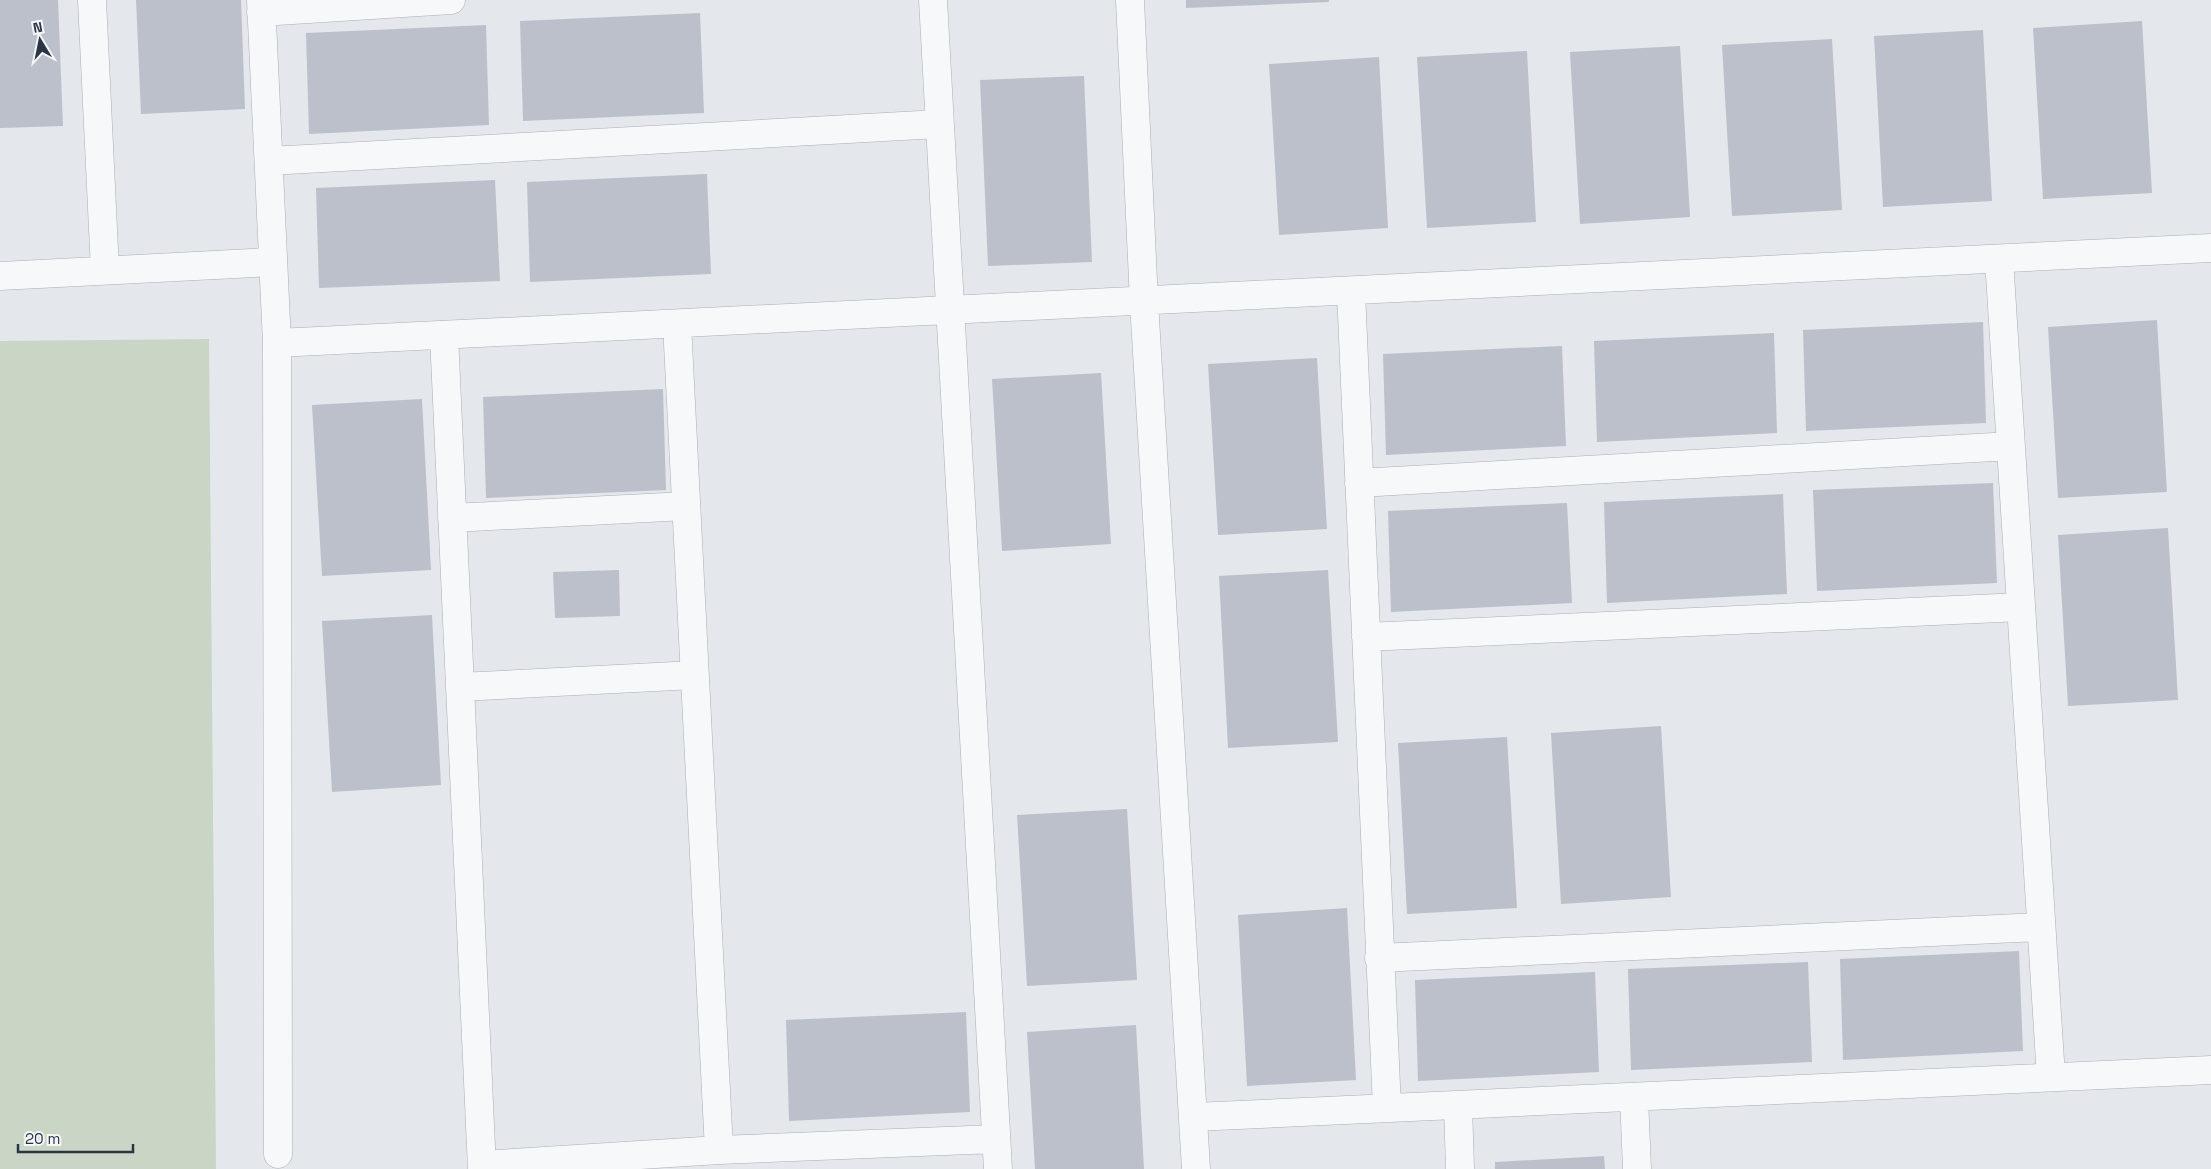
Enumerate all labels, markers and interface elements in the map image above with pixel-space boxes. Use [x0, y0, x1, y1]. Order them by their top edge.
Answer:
north arrow [15, 15, 65, 65]
text: N [32, 18, 44, 37]
scale bar [18, 1122, 132, 1154]
text: 20 m [25, 1129, 60, 1148]

